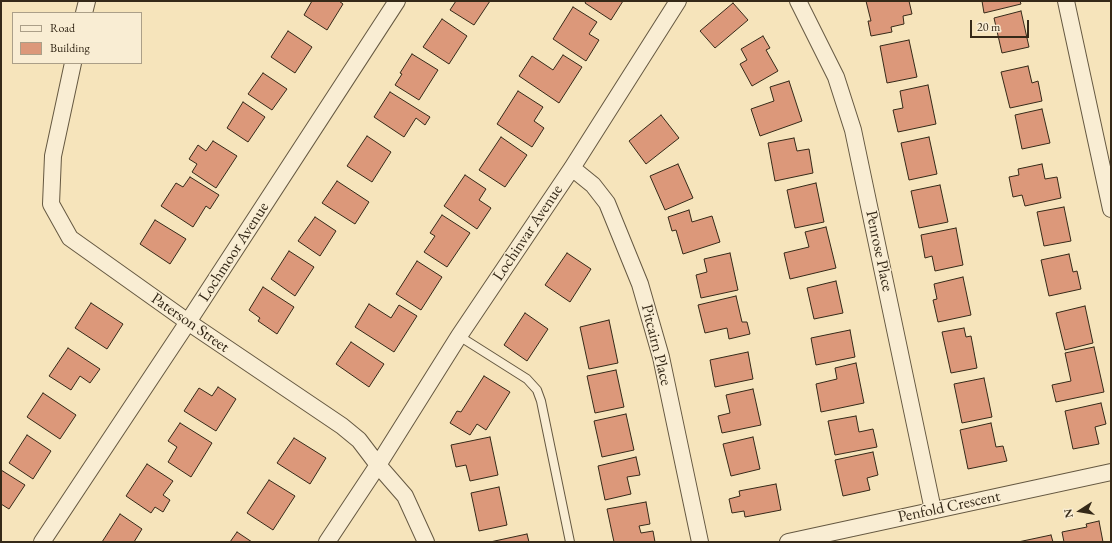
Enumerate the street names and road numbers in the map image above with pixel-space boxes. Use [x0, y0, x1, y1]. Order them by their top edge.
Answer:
street label: Lochinvar Avenue [489, 181, 567, 285]
street label: Lochmoor Avenue [195, 199, 273, 305]
street label: Penrose Place [861, 209, 897, 293]
street label: Paterson Street [147, 289, 233, 357]
street label: Pitcairn Place [637, 302, 675, 388]
street label: Penfold Crescent [896, 487, 1002, 527]

